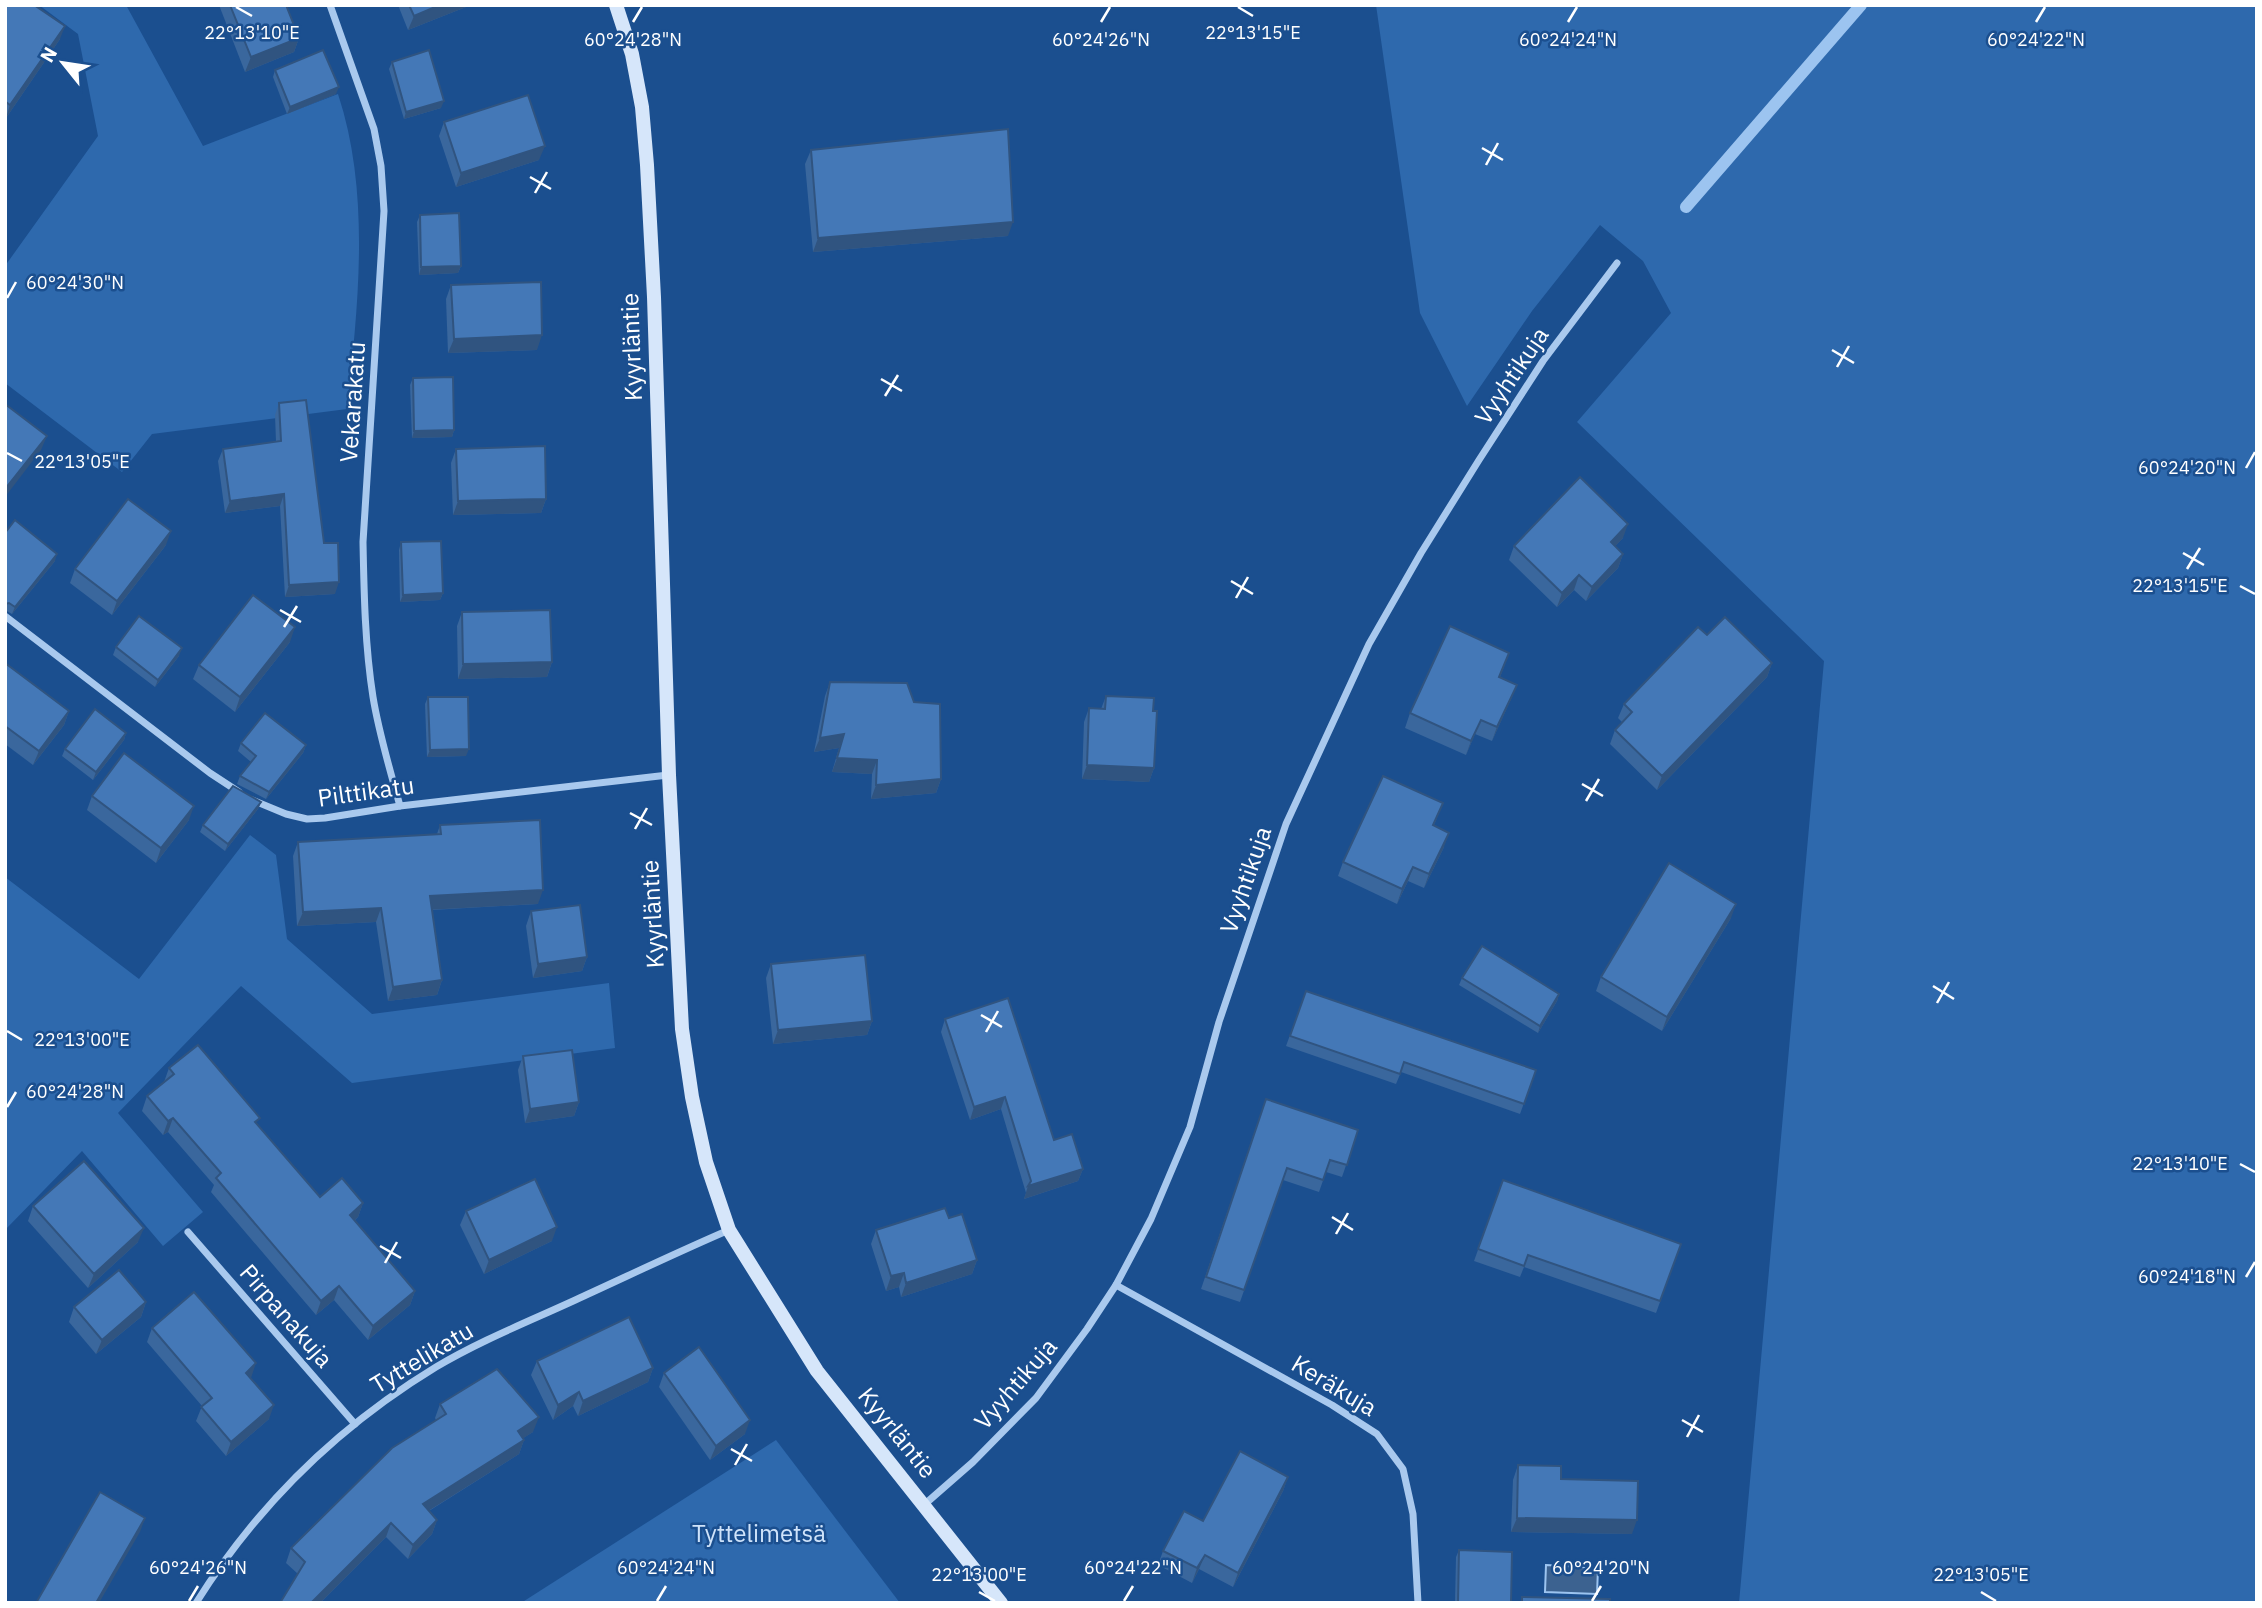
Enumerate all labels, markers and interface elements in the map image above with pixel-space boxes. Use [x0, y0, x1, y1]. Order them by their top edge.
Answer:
text: 22°13'10"E [204, 21, 300, 44]
text: 22°13'15"E [1205, 21, 1301, 44]
north arrow [28, 28, 98, 98]
text: 60°24'28"N [584, 28, 682, 51]
text: 60°24'26"N [1052, 28, 1150, 51]
text: 60°24'24"N [1519, 28, 1617, 51]
text: 60°24'22"N [1987, 28, 2085, 51]
text: N [34, 43, 62, 66]
text: 60°24'30"N [26, 271, 124, 294]
street label: Kyyrläntie [613, 292, 649, 402]
street label: Vyyhtikuja [1467, 320, 1556, 431]
street label: Vekarakatu [332, 340, 372, 464]
text: 22°13'05"E [34, 450, 130, 473]
text: 60°24'20"N [2138, 456, 2236, 479]
text: 22°13'15"E [2132, 574, 2228, 597]
street label: Pilttikatu [316, 768, 416, 814]
street label: Vyyhtikuja [1212, 822, 1278, 937]
street label: Kyyrläntie [633, 859, 671, 969]
text: 22°13'00"E [34, 1028, 130, 1051]
text: 60°24'28"N [26, 1080, 124, 1103]
text: 22°13'10"E [2132, 1152, 2228, 1175]
street label: Pirpanakuja [233, 1257, 341, 1374]
text: 60°24'18"N [2138, 1265, 2236, 1288]
street label: Tyttelikatu [364, 1314, 479, 1400]
street label: Vyyhtikuja [967, 1331, 1064, 1436]
street label: Keräkuja [1286, 1347, 1383, 1423]
street label: Kyyrläntie [851, 1380, 944, 1485]
park label: Tyttelimetsä [692, 1517, 826, 1549]
text: 60°24'26"N [149, 1556, 247, 1579]
text: 60°24'24"N [617, 1556, 715, 1579]
text: 60°24'22"N [1084, 1556, 1182, 1579]
text: 60°24'20"N [1552, 1556, 1650, 1579]
text: 22°13'00"E [931, 1563, 1027, 1586]
text: 22°13'05"E [1933, 1563, 2029, 1586]

